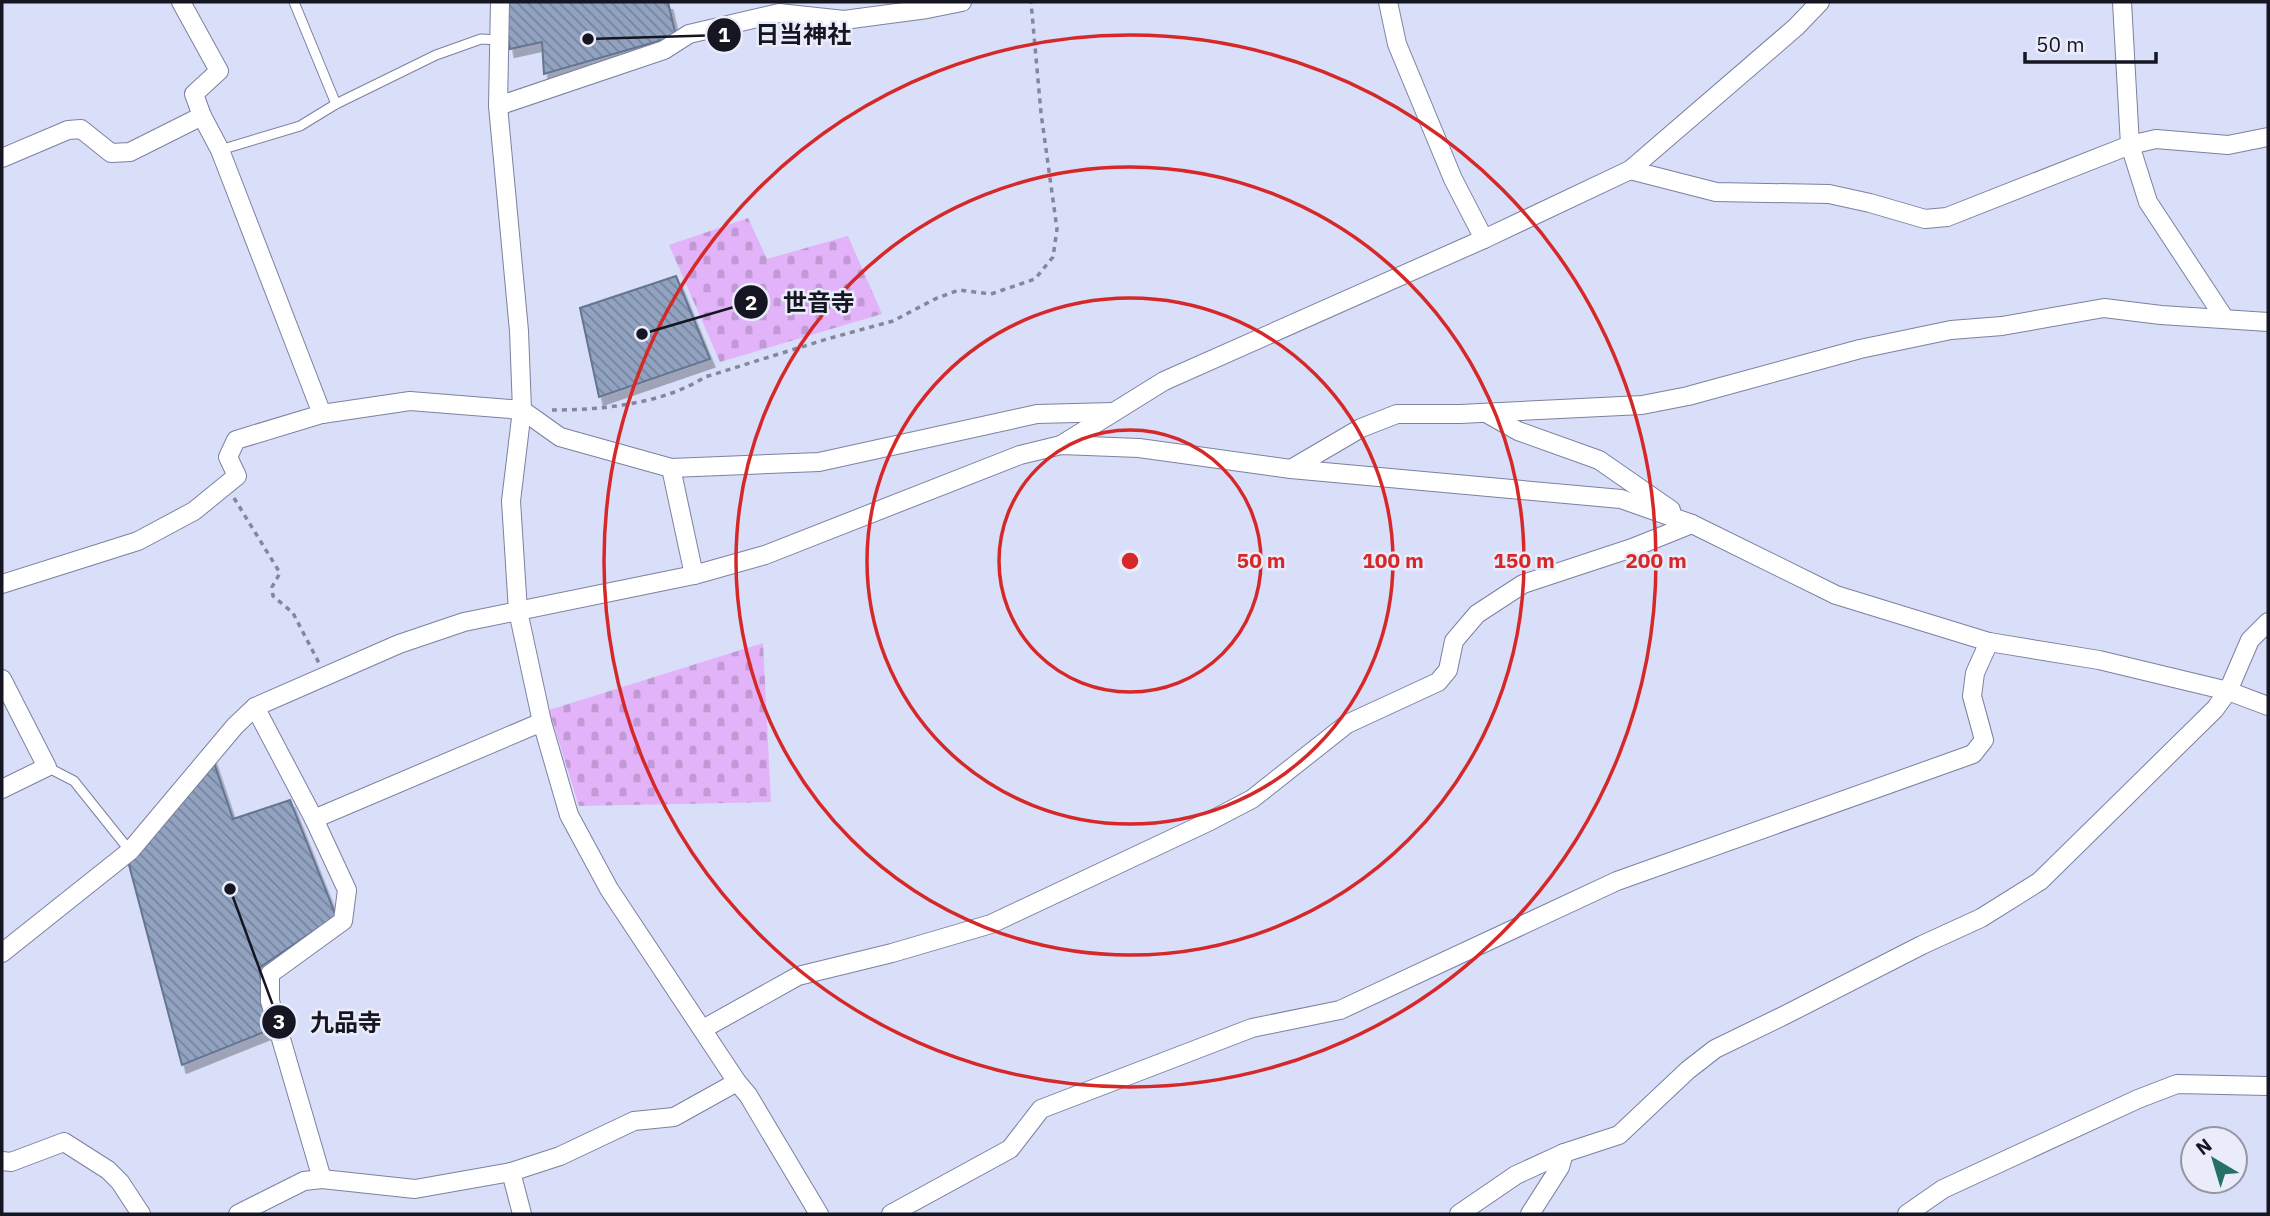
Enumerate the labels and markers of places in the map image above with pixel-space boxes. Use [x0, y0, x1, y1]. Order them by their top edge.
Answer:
callout: 日当神社 [706, 12, 865, 57]
callout: 世音寺 [734, 280, 869, 325]
centre of rings [1118, 549, 1142, 573]
callout: 九品寺 [261, 1000, 396, 1045]

